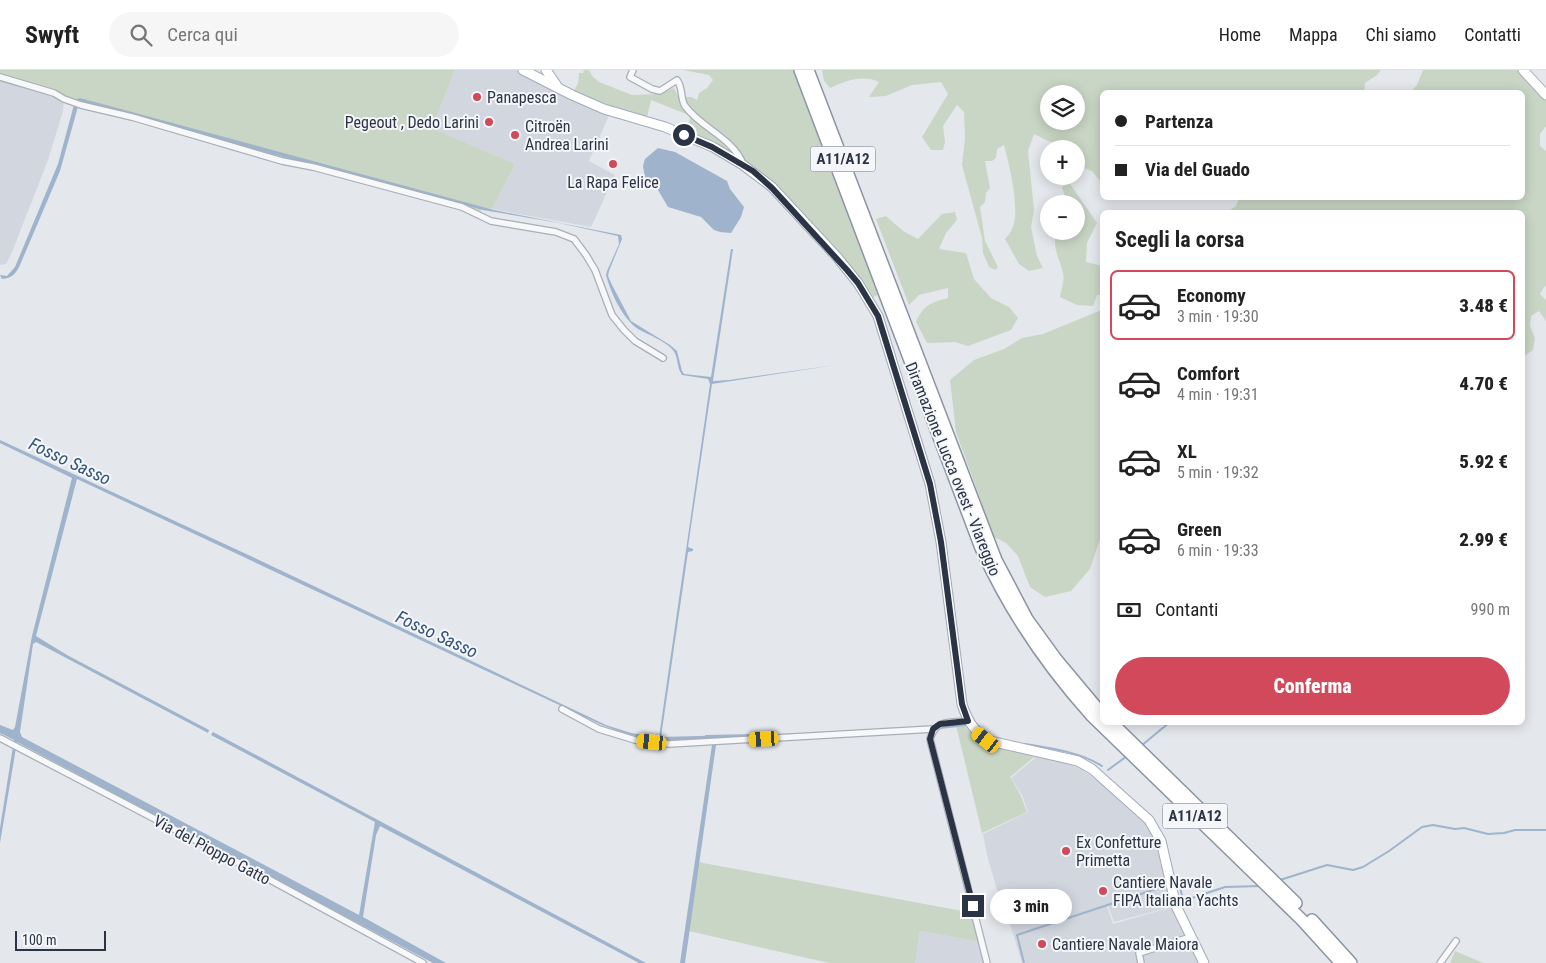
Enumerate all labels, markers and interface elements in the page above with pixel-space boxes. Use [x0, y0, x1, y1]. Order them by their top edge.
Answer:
search box [109, 12, 459, 57]
text: Swyft [25, 21, 79, 49]
icon: search [127, 21, 155, 49]
text: Cerca qui [167, 23, 238, 46]
text: Home [1219, 24, 1261, 45]
text: Mappa [1289, 24, 1338, 45]
text: Chi siamo [1366, 24, 1436, 45]
text: Contatti [1464, 24, 1521, 45]
map controls [1040, 85, 1085, 240]
button: layers [1040, 85, 1085, 130]
place label: Panapesca [487, 88, 557, 107]
marker: Panapesca [471, 91, 483, 103]
text: Partenza [1145, 110, 1213, 133]
place label: Pegeout , Dedo Larini [345, 113, 479, 132]
marker: Pegeout , Dedo Larini [483, 116, 495, 128]
place label: Citroën Andrea Larini [525, 117, 609, 154]
route start [673, 124, 695, 146]
marker: Citroën Andrea Larini [509, 129, 521, 141]
button: + [1040, 140, 1085, 185]
road number: A11/A12 [810, 146, 876, 172]
marker: La Rapa Felice [607, 158, 619, 170]
text: Via del Guado [1145, 158, 1250, 181]
place label: La Rapa Felice [567, 173, 659, 192]
button: − [1040, 195, 1085, 240]
text: Scegli la corsa [1115, 227, 1244, 252]
icon: car [1117, 283, 1162, 328]
text: Economy [1177, 284, 1246, 307]
text: 3.48 € [1459, 294, 1508, 317]
text: 3 min · 19:30 [1177, 307, 1259, 326]
street label: Diramazione Lucca ovest - Viareggio [901, 359, 1005, 579]
icon: car [1117, 361, 1162, 406]
text: Comfort [1177, 362, 1240, 385]
text: 4.70 € [1459, 372, 1508, 395]
text: 4 min · 19:31 [1177, 385, 1259, 404]
water label: Fosso Sasso [26, 433, 114, 489]
icon: car [1117, 439, 1162, 484]
text: XL [1177, 440, 1197, 463]
text: 5.92 € [1459, 450, 1508, 473]
text: 5 min · 19:32 [1177, 463, 1259, 482]
icon: car [1117, 517, 1162, 562]
text: Green [1177, 518, 1222, 541]
text: 2.99 € [1459, 528, 1508, 551]
text: 6 min · 19:33 [1177, 541, 1259, 560]
icon: cash [1115, 596, 1143, 624]
text: Contanti [1155, 598, 1218, 621]
text: 990 m [1471, 600, 1510, 619]
water label: Fosso Sasso [393, 606, 481, 662]
button: Conferma [1115, 657, 1510, 715]
car [969, 725, 1002, 755]
car [748, 731, 779, 747]
car [636, 733, 667, 751]
road number: A11/A12 [1162, 804, 1228, 828]
street label: Via del Pioppo Gatto [150, 811, 274, 889]
place label: Ex Confetture Primetta [1076, 833, 1161, 870]
marker: Ex Confetture Primetta [1060, 845, 1072, 857]
place label: Cantiere Navale FIPA Italiana Yachts [1113, 873, 1239, 910]
marker: Cantiere Navale FIPA Italiana Yachts [1097, 885, 1109, 897]
callout: 3 min [990, 888, 1073, 924]
route end [962, 895, 984, 917]
text: 3 min [1013, 897, 1049, 916]
scale bar [15, 928, 106, 951]
text: 100 m [22, 932, 57, 948]
place label: Cantiere Navale Maiora [1052, 935, 1199, 954]
marker: Cantiere Navale Maiora [1036, 938, 1048, 950]

